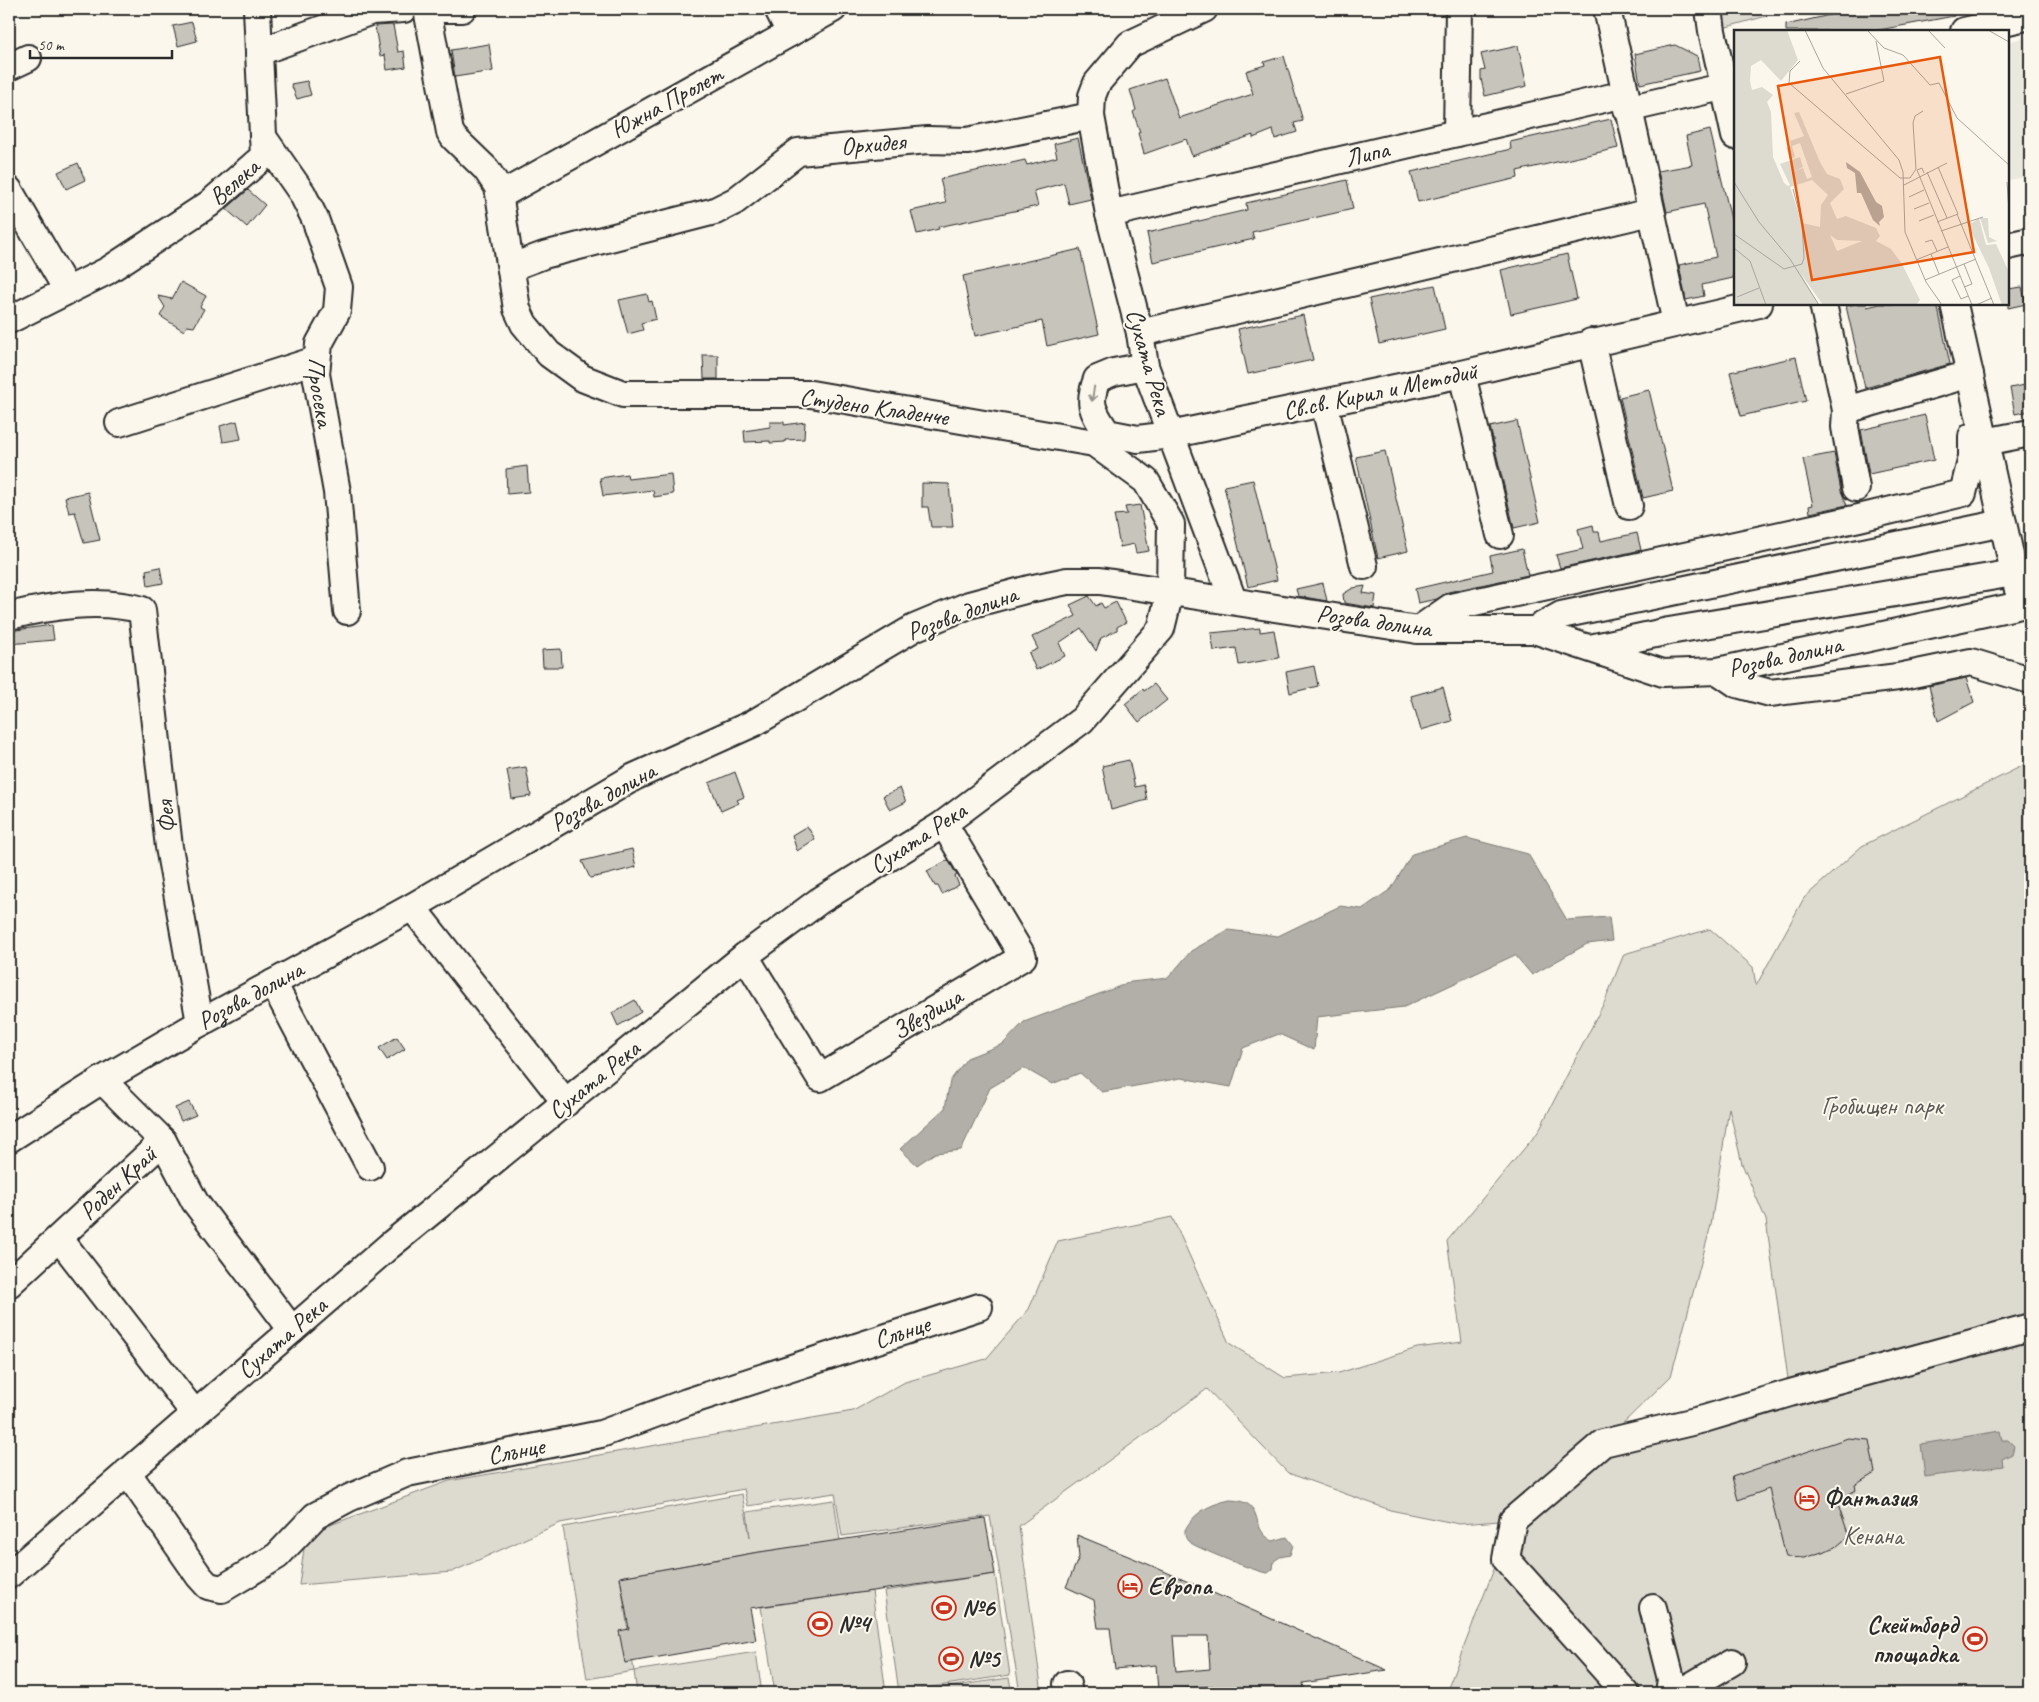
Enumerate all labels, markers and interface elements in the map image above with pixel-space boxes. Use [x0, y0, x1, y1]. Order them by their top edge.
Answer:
scale bar [30, 28, 172, 60]
inset map [1734, 30, 2009, 305]
text: 50 m [38, 36, 65, 55]
street label: Южна Пролет [605, 57, 730, 146]
street label: Орхидея [839, 125, 909, 163]
street label: Липа [1342, 133, 1394, 175]
street label: Велека [202, 149, 268, 213]
street label: Сухата Река [1119, 305, 1180, 421]
street label: Св.св. Кирил и Методий [1280, 354, 1482, 427]
street label: Просека [300, 356, 342, 432]
street label: Студено Кладенче [798, 381, 952, 434]
one-way arrow [1088, 386, 1098, 402]
street label: Розова долина [902, 577, 1025, 649]
street label: Розова долина [1314, 597, 1436, 646]
street label: Розова долина [1725, 628, 1848, 684]
street label: Розова долина [545, 754, 664, 840]
street label: Сухата Река [863, 794, 974, 881]
street label: Фея [148, 797, 184, 835]
street label: Розова долина [192, 952, 311, 1037]
street label: Звездица [886, 979, 970, 1047]
street label: Сухата Река [541, 1032, 648, 1127]
park label: Гробищен парк [1821, 1090, 1945, 1122]
street label: Роден Край [72, 1138, 165, 1227]
street label: Сухата Река [230, 1289, 335, 1386]
street label: Слънце [870, 1307, 936, 1356]
street label: Слънце [485, 1430, 549, 1472]
place label: Фантазия [1824, 1482, 1919, 1514]
hotel icon: Фантазия [1794, 1485, 1820, 1511]
park label: Кенана [1843, 1520, 1906, 1552]
place label: Европа [1148, 1570, 1214, 1602]
hotel icon: Европа [1117, 1573, 1143, 1599]
place label: №6 [962, 1592, 997, 1624]
sports icon: №6 [931, 1595, 957, 1621]
place label: №4 [838, 1608, 873, 1640]
place label: Скейтборд площадка [1867, 1609, 1960, 1670]
sports icon: №4 [807, 1611, 833, 1637]
sports icon: Скейтборд площадка [1962, 1626, 1988, 1652]
place label: №5 [968, 1643, 1002, 1675]
sports icon: №5 [938, 1646, 964, 1672]

